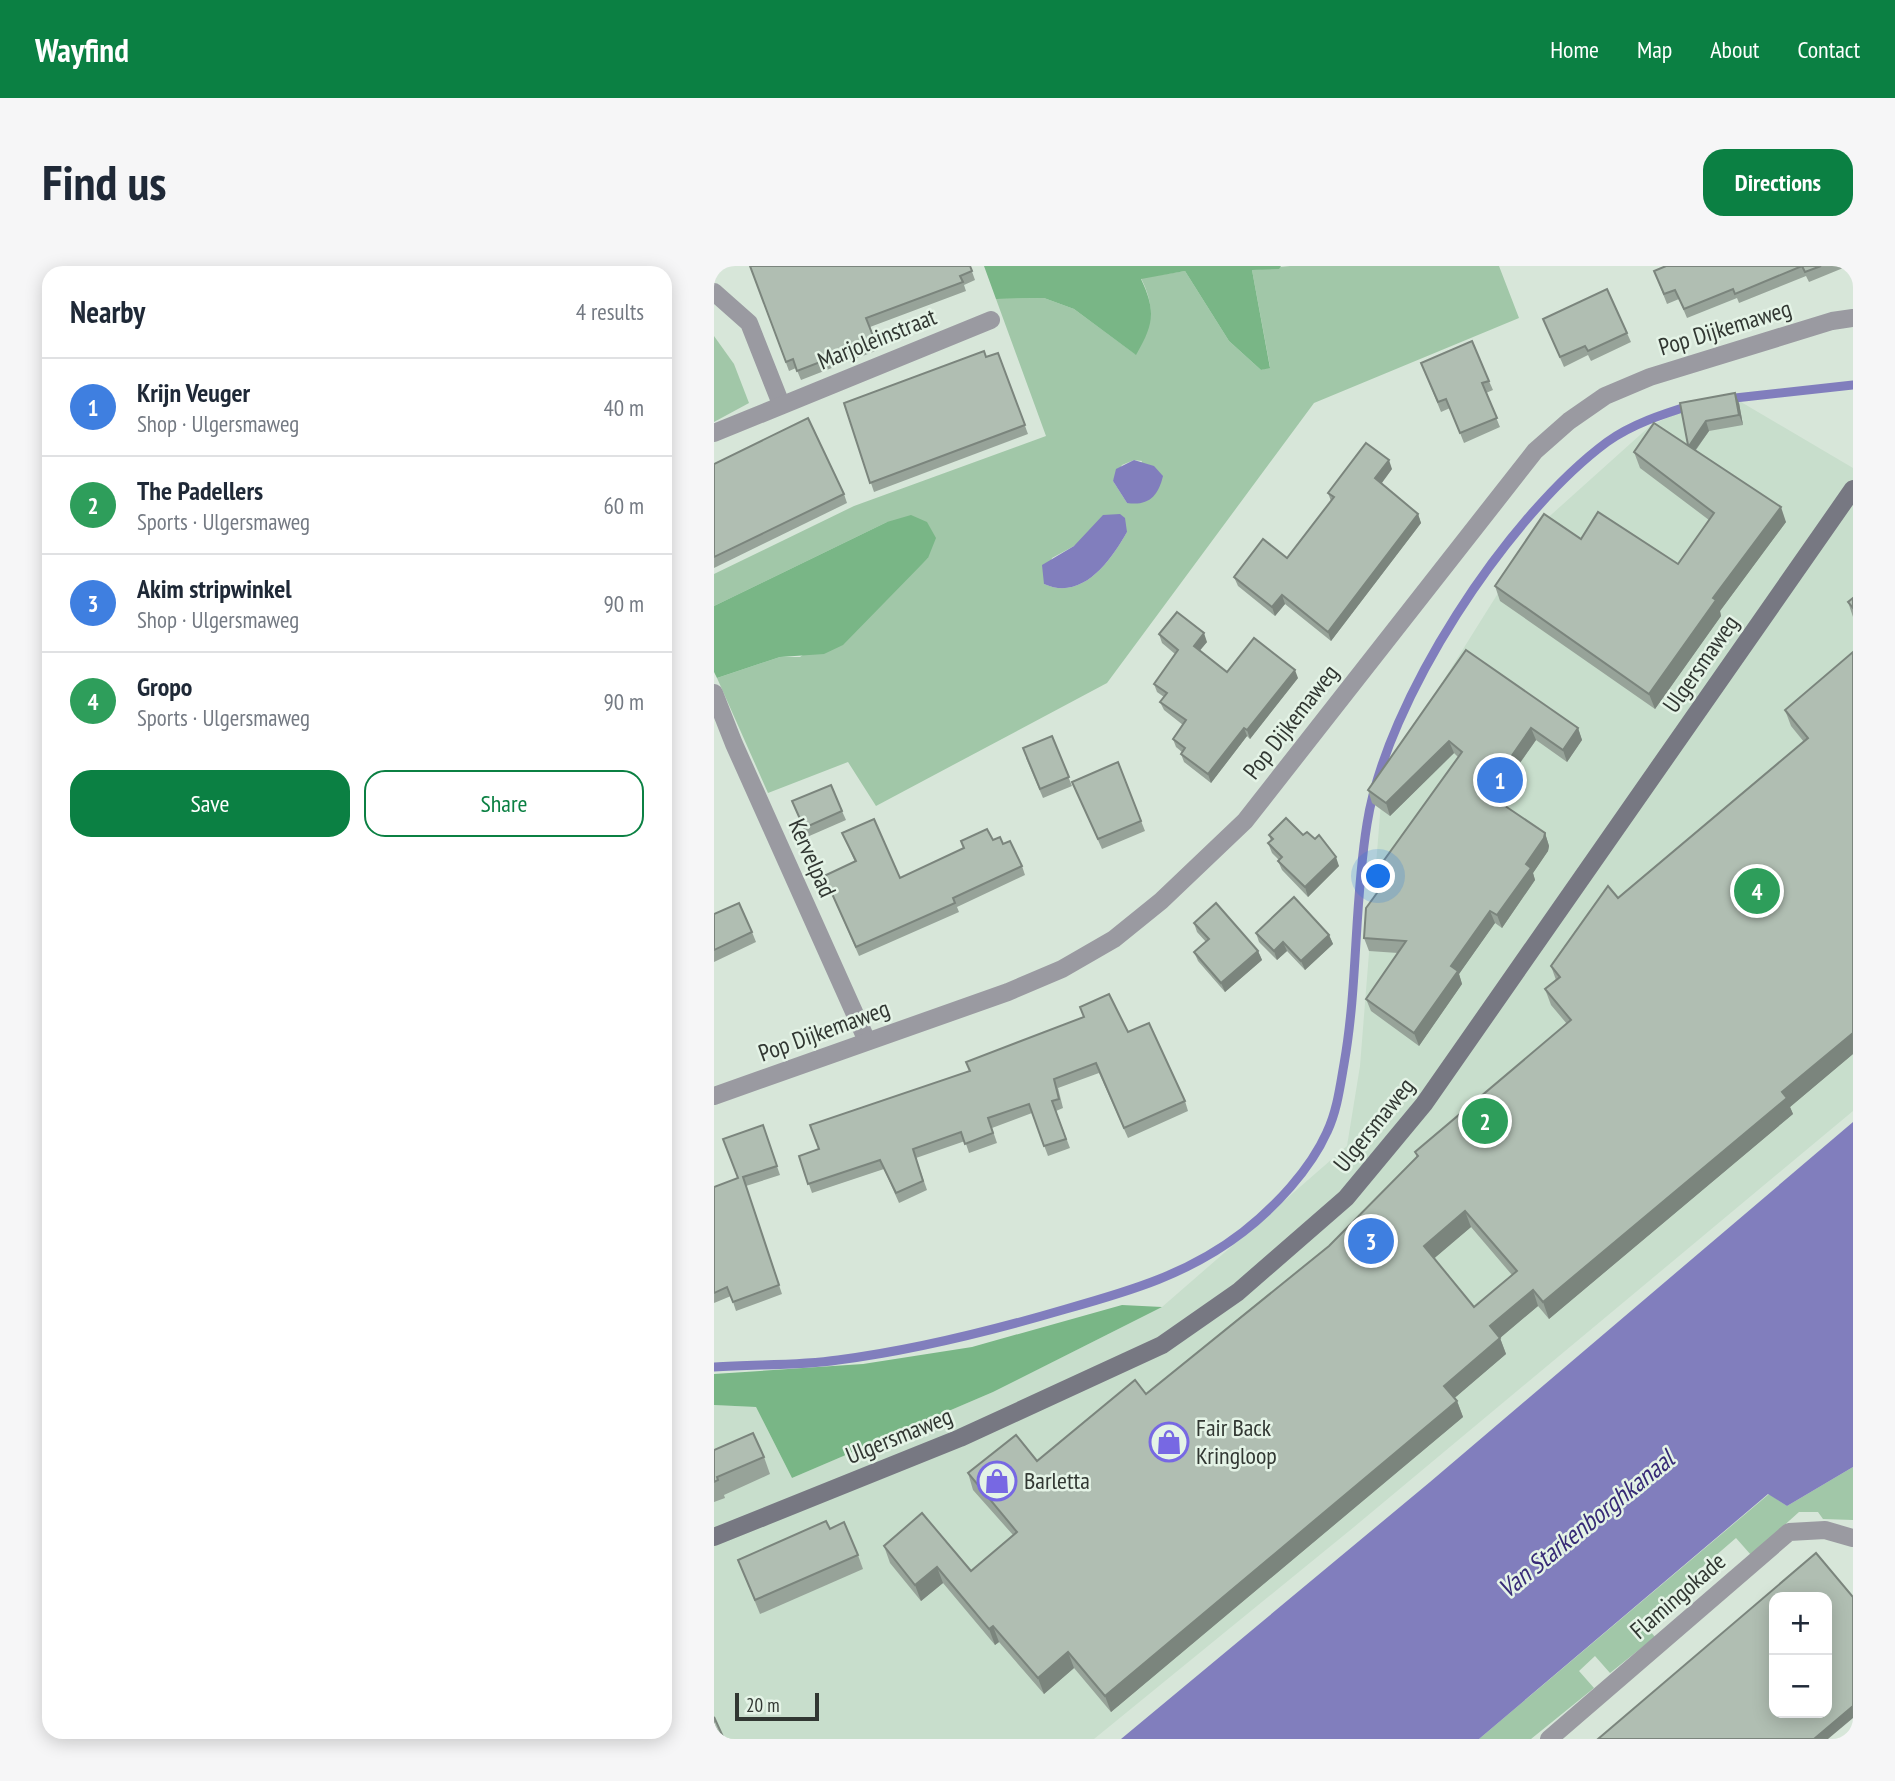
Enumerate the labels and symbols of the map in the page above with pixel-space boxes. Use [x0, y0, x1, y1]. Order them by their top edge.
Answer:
street label: Pop Dijkemaweg [1655, 293, 1795, 362]
street label: Marjoleinstraat [813, 301, 941, 376]
street label: Ulgersmaweg [1656, 609, 1746, 719]
street label: Pop Dijkemaweg [1236, 658, 1345, 785]
pin: 1 [1477, 754, 1523, 806]
street label: Kervelpad [781, 814, 843, 902]
your location [1361, 859, 1395, 893]
pin: 4 [1734, 865, 1780, 917]
street label: Pop Dijkemaweg [754, 992, 894, 1069]
street label: Ulgersmaweg [1326, 1071, 1421, 1178]
pin: 2 [1462, 1095, 1508, 1147]
pin: 3 [1348, 1215, 1394, 1267]
street label: Ulgersmaweg [841, 1400, 957, 1471]
place label: Fair Back Kringloop [1196, 1412, 1277, 1471]
shop icon: Fair Back Kringloop [1148, 1421, 1190, 1463]
water label: Van Starkenborghkanaal [1491, 1441, 1683, 1605]
shop icon: Barletta [976, 1460, 1018, 1502]
place label: Barletta [1024, 1465, 1090, 1496]
street label: Flamingokade [1624, 1546, 1732, 1646]
scale bar [735, 1690, 819, 1722]

